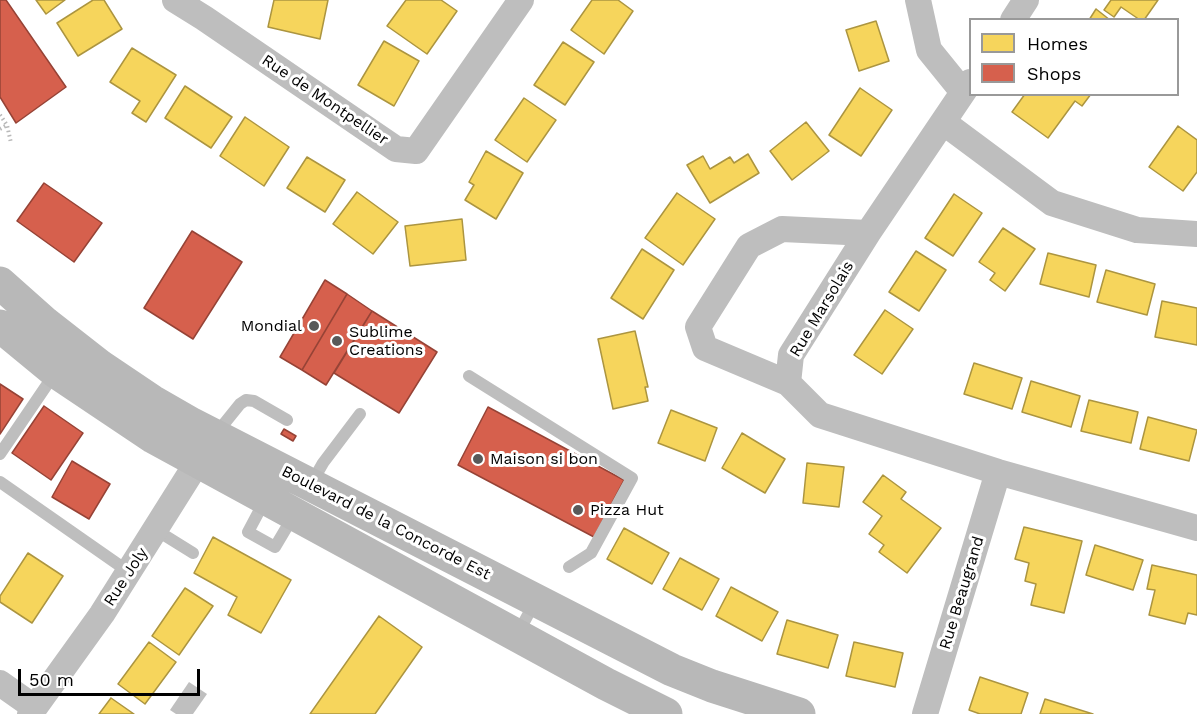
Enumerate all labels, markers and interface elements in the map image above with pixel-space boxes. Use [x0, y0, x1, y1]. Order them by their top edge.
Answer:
legend [969, 18, 1179, 96]
text: Homes [1027, 33, 1088, 54]
street label: Rue de Montpellier [258, 51, 392, 149]
text: Shops [1027, 63, 1081, 84]
street label: Rue Marsolais [786, 258, 858, 360]
place label: Mondial [241, 316, 302, 336]
marker: Mondial [307, 319, 321, 333]
place label: Sublime Creations [349, 322, 423, 360]
marker: Sublime Creations [330, 334, 344, 348]
place label: Maison si bon [490, 449, 598, 469]
marker: Maison si bon [471, 452, 485, 466]
street label: Boulevard de la Concorde Est [278, 462, 494, 584]
place label: Pizza Hut [590, 500, 664, 520]
marker: Pizza Hut [571, 503, 585, 517]
street label: Rue Beaugrand [936, 534, 988, 652]
street label: Rue Joly [100, 544, 152, 610]
scale bar [21, 657, 202, 695]
text: 50 m [29, 669, 74, 690]

